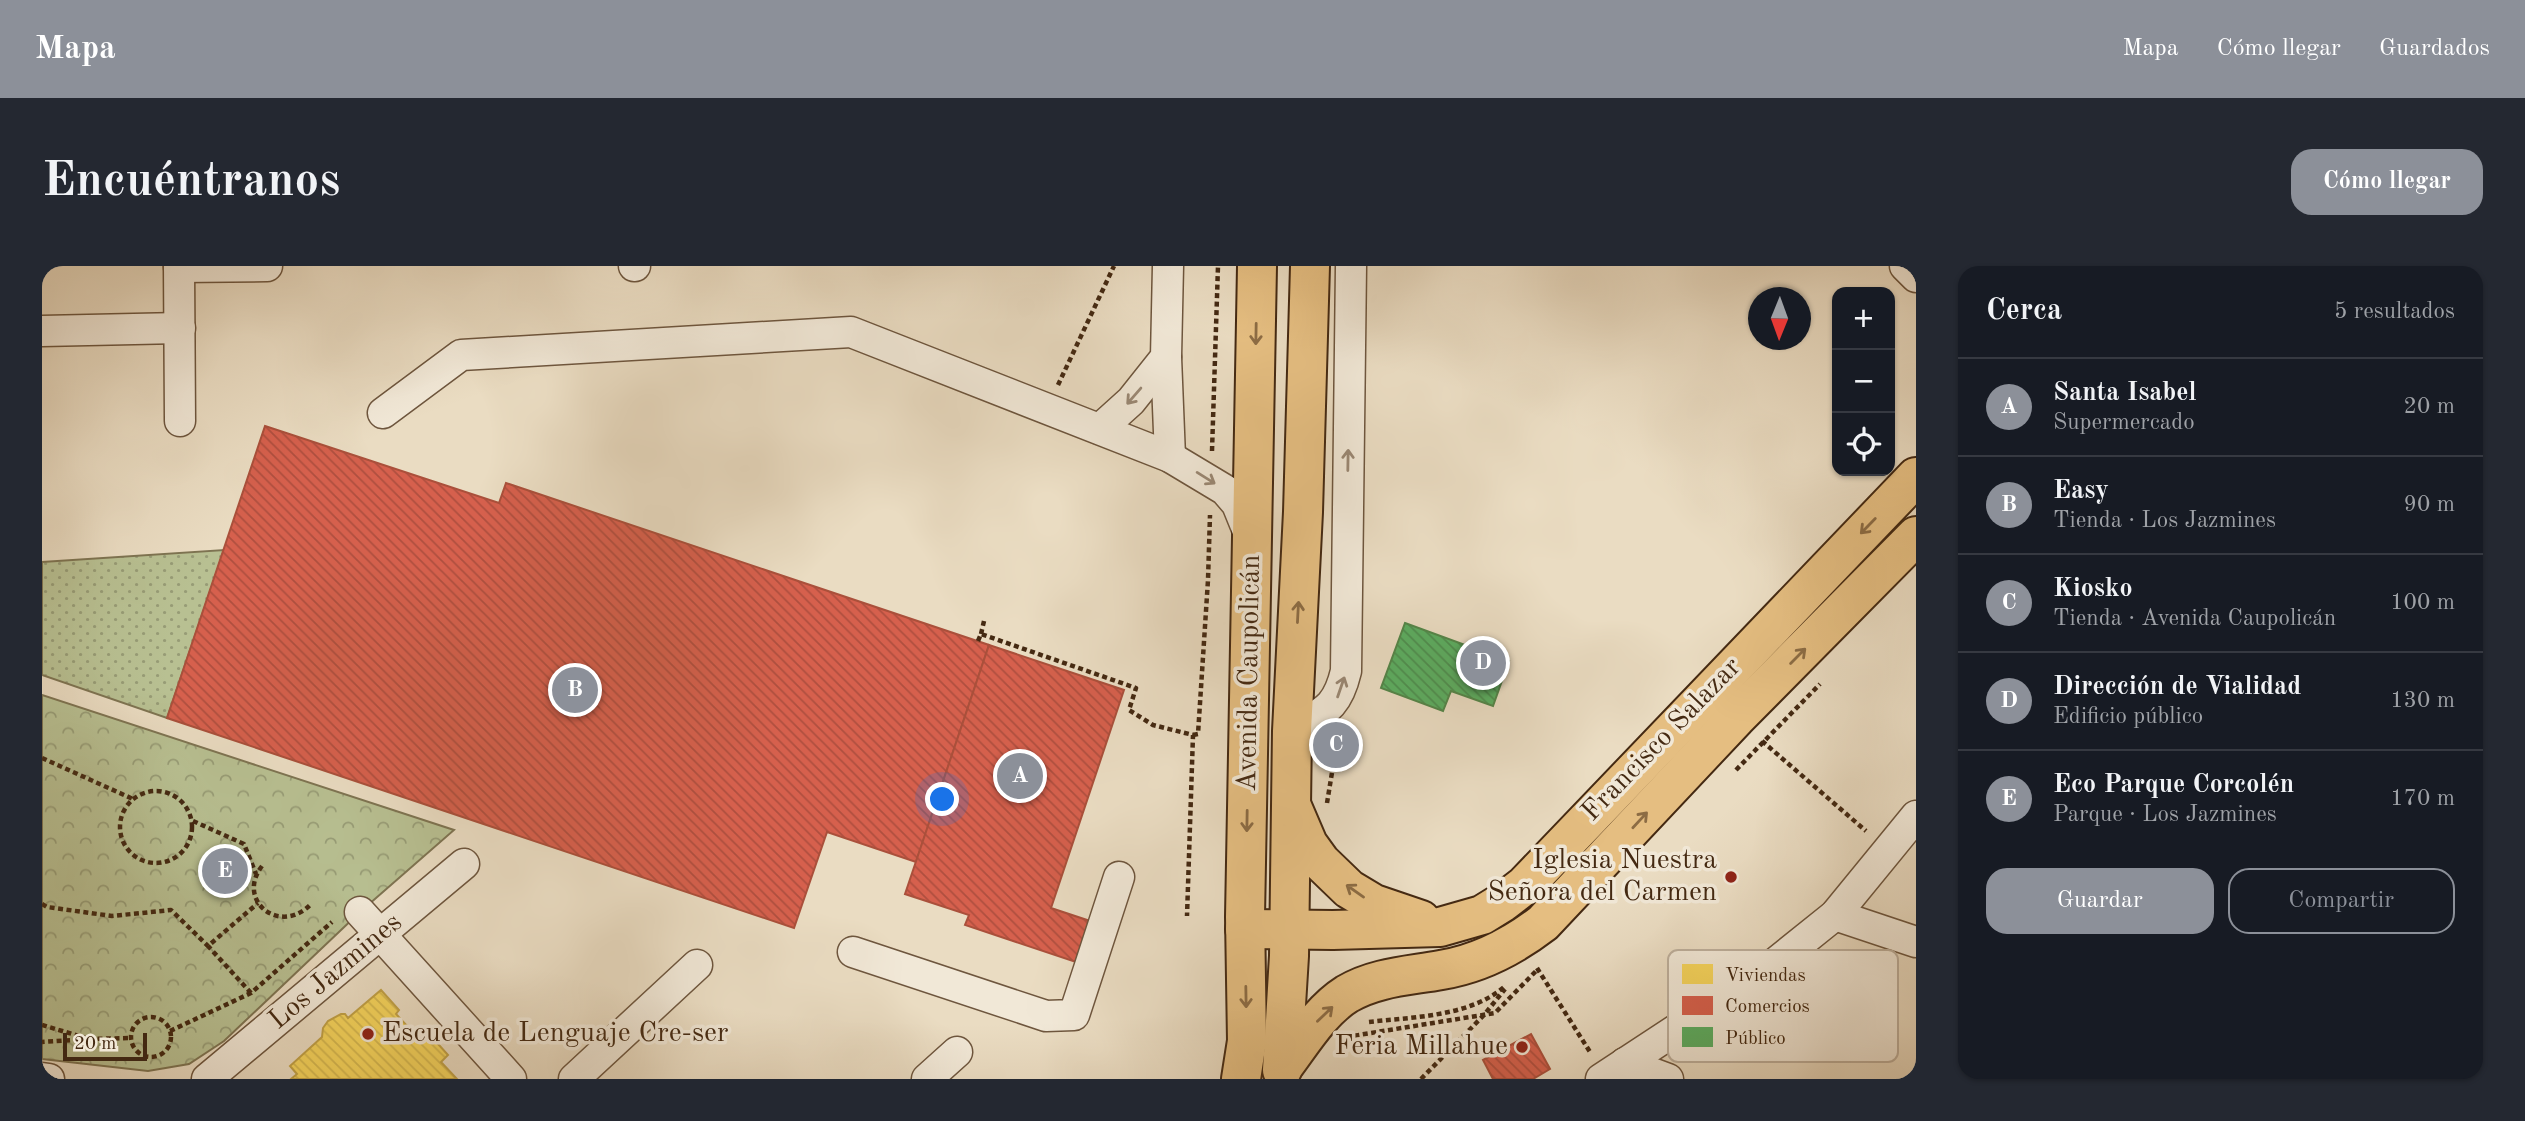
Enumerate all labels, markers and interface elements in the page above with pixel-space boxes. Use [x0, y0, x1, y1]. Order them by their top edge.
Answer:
text: Mapa [35, 33, 116, 66]
text: Mapa [2122, 37, 2179, 61]
text: Cómo llegar [2217, 37, 2341, 61]
text: Guardados [2379, 37, 2490, 61]
button: Cómo llegar [2291, 149, 2483, 215]
text: Encuéntranos [42, 158, 340, 207]
north arrow [1748, 287, 1811, 350]
map controls [1832, 287, 1895, 476]
button: + [1832, 287, 1895, 350]
text: Cerca [1986, 296, 2062, 326]
text: 5 resultados [2334, 300, 2455, 323]
one-way arrow [1249, 322, 1263, 345]
button: − [1832, 350, 1895, 413]
text: Santa Isabel [2053, 380, 2197, 406]
one-way arrow [1126, 387, 1142, 405]
text: A [2000, 395, 2018, 418]
text: 20 m [2404, 395, 2455, 418]
text: Supermercado [2053, 411, 2195, 434]
button: locate [1832, 413, 1895, 476]
one-way arrow [1341, 449, 1355, 472]
one-way arrow [1195, 471, 1215, 485]
text: Easy [2053, 478, 2109, 504]
text: B [2001, 493, 2017, 516]
text: 90 m [2404, 493, 2455, 516]
text: Tienda · Los Jazmines [2053, 509, 2276, 532]
one-way arrow [1860, 517, 1877, 534]
street label: Avenida Caupolicán [1234, 554, 1266, 792]
text: Kiosko [2053, 576, 2133, 602]
text: C [2001, 591, 2017, 614]
text: 100 m [2390, 591, 2455, 614]
one-way arrow [1292, 601, 1305, 624]
text: Tienda · Avenida Caupolicán [2053, 607, 2336, 630]
pin: D [1460, 637, 1506, 689]
one-way arrow [1789, 648, 1806, 665]
street label: Francisco Salazar [1577, 653, 1747, 827]
pin: B [552, 664, 598, 716]
text: Dirección de Vialidad [2053, 674, 2301, 700]
one-way arrow [1336, 676, 1348, 698]
text: D [2000, 689, 2018, 712]
text: 130 m [2390, 689, 2455, 712]
text: Edificio público [2053, 705, 2203, 728]
pin: C [1313, 719, 1359, 771]
pin: A [997, 750, 1043, 802]
text: Eco Parque Corcolén [2053, 772, 2294, 798]
your location [925, 782, 959, 816]
text: E [2001, 787, 2017, 810]
text: 170 m [2390, 787, 2455, 810]
text: Parque · Los Jazmines [2053, 803, 2277, 826]
one-way arrow [1240, 809, 1254, 832]
one-way arrow [1632, 811, 1648, 829]
pin: E [202, 845, 248, 897]
place label: Iglesia Nuestra Señora del Carmen [1487, 847, 1717, 907]
button: Guardar [1986, 868, 2214, 934]
button: Compartir [2228, 868, 2455, 934]
marker: Iglesia Nuestra Señora del Carmen [1723, 869, 1739, 885]
one-way arrow [1346, 884, 1365, 898]
street label: Los Jazmines [264, 909, 408, 1035]
legend [1668, 950, 1898, 1062]
text: Viviendas [1725, 967, 1806, 986]
one-way arrow [1239, 985, 1253, 1008]
text: Comercios [1725, 998, 1810, 1017]
one-way arrow [1316, 1005, 1333, 1022]
place label: Escuela de Lenguaje Cre-ser [382, 1020, 728, 1048]
marker: Escuela de Lenguaje Cre-ser [360, 1026, 376, 1042]
scale bar [63, 1030, 147, 1062]
text: Público [1725, 1030, 1786, 1049]
place label: Feria Millahue [1334, 1033, 1508, 1061]
text: 20 m [74, 1035, 116, 1054]
marker: Feria Millahue [1514, 1039, 1530, 1055]

